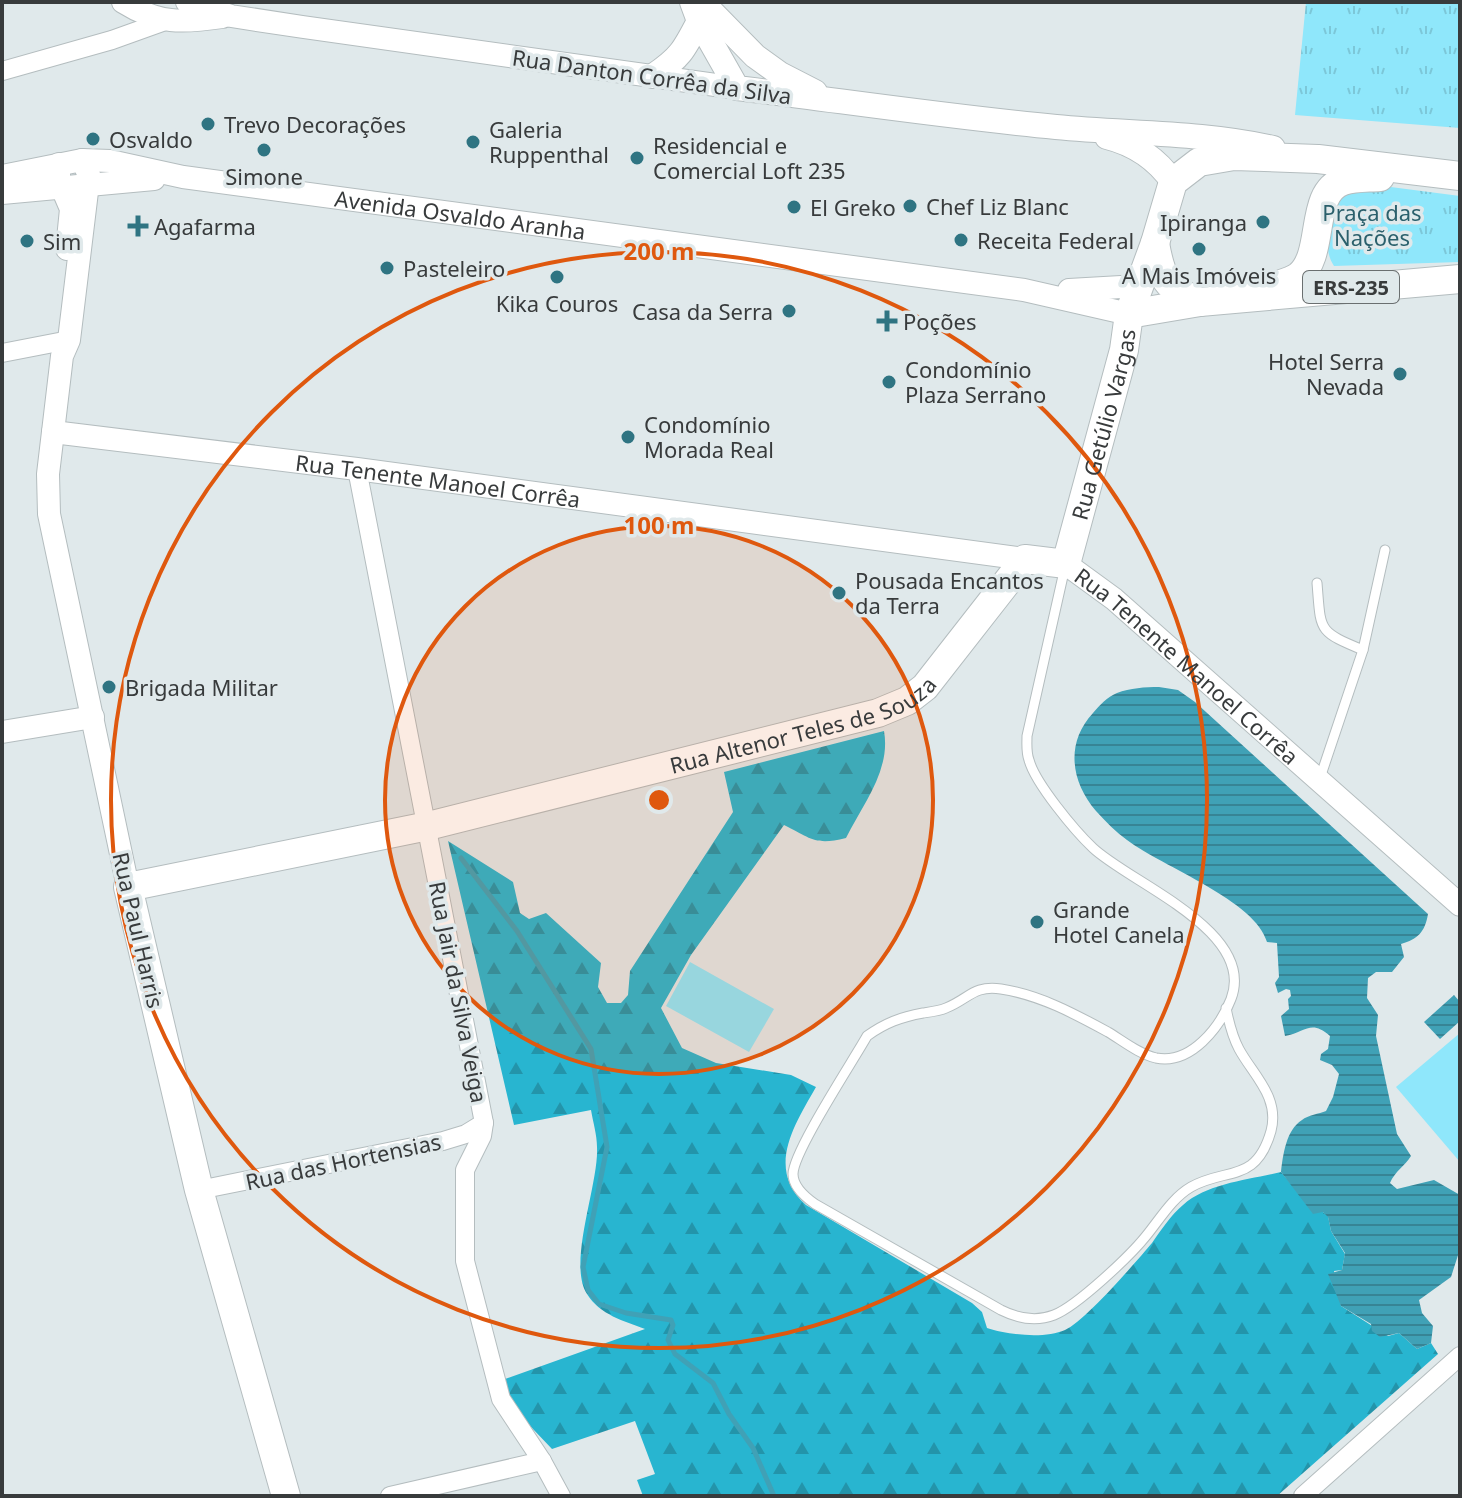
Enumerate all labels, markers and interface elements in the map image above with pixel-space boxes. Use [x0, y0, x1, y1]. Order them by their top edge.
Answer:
street label: Rua Danton Corrêa da Silva [510, 42, 794, 110]
place label: Trevo Decorações [224, 109, 406, 139]
place label: Galeria Ruppenthal [489, 114, 609, 169]
marker: Trevo Decorações [199, 115, 217, 133]
place label: Osvaldo [109, 124, 193, 154]
marker: Osvaldo [84, 130, 102, 148]
place label: Residencial e Comercial Loft 235 [653, 130, 846, 185]
marker: Galeria Ruppenthal [464, 133, 482, 151]
marker: Simone [255, 141, 273, 159]
marker: Residencial e Comercial Loft 235 [628, 149, 646, 167]
place label: Simone [225, 161, 303, 191]
street label: Avenida Osvaldo Aranha [333, 183, 587, 246]
place label: Chef Liz Blanc [926, 191, 1069, 221]
place label: El Greko [810, 192, 896, 222]
marker: Chef Liz Blanc [901, 197, 919, 215]
park label: Praça das Nações [1322, 197, 1422, 252]
marker: El Greko [785, 198, 803, 216]
place label: Ipiranga [1160, 207, 1247, 237]
place label: Agafarma [154, 211, 256, 241]
marker: Ipiranga [1254, 213, 1272, 231]
marker: Agafarma [129, 217, 147, 235]
place label: Receita Federal [977, 225, 1134, 255]
place label: Sim [43, 226, 81, 256]
marker: Receita Federal [952, 231, 970, 249]
marker: Sim [18, 232, 36, 250]
text: 200 m [624, 234, 694, 267]
marker: A Mais Imóveis [1190, 240, 1208, 258]
place label: Pasteleiro [403, 253, 505, 283]
marker: Pasteleiro [378, 259, 396, 277]
place label: A Mais Imóveis [1122, 260, 1276, 290]
marker: Kika Couros [548, 268, 566, 286]
road number: ERS-235 [1303, 271, 1399, 303]
place label: Kika Couros [496, 288, 618, 318]
place label: Casa da Serra [632, 296, 773, 326]
marker: Casa da Serra [780, 302, 798, 320]
place label: Poções [903, 306, 976, 336]
marker: Poções [878, 312, 896, 330]
street label: Rua Getúlio Vargas [1064, 327, 1142, 523]
place label: Hotel Serra Nevada [1268, 346, 1384, 401]
place label: Condomínio Plaza Serrano [905, 354, 1046, 409]
marker: Hotel Serra Nevada [1391, 365, 1409, 383]
marker: Condomínio Plaza Serrano [880, 373, 898, 391]
place label: Condomínio Morada Real [644, 409, 774, 464]
marker: Condomínio Morada Real [619, 428, 637, 446]
street label: Rua Tenente Manoel Corrêa [294, 447, 582, 514]
text: 100 m [624, 508, 694, 541]
street label: Rua Tenente Manoel Corrêa [1069, 560, 1305, 771]
place label: Pousada Encantos da Terra [855, 565, 1044, 620]
marker: Pousada Encantos da Terra [830, 584, 848, 602]
street label: Rua Altenor Teles de Souza [666, 670, 943, 780]
place label: Brigada Militar [125, 672, 278, 702]
marker: Brigada Militar [100, 678, 118, 696]
centre of rings [645, 786, 673, 814]
street label: Rua Paul Harris [106, 849, 172, 1011]
street label: Rua Jair da Silva Veiga [423, 879, 495, 1105]
place label: Grande Hotel Canela [1053, 894, 1185, 949]
marker: Grande Hotel Canela [1028, 913, 1046, 931]
street label: Rua das Hortensias [242, 1126, 444, 1196]

